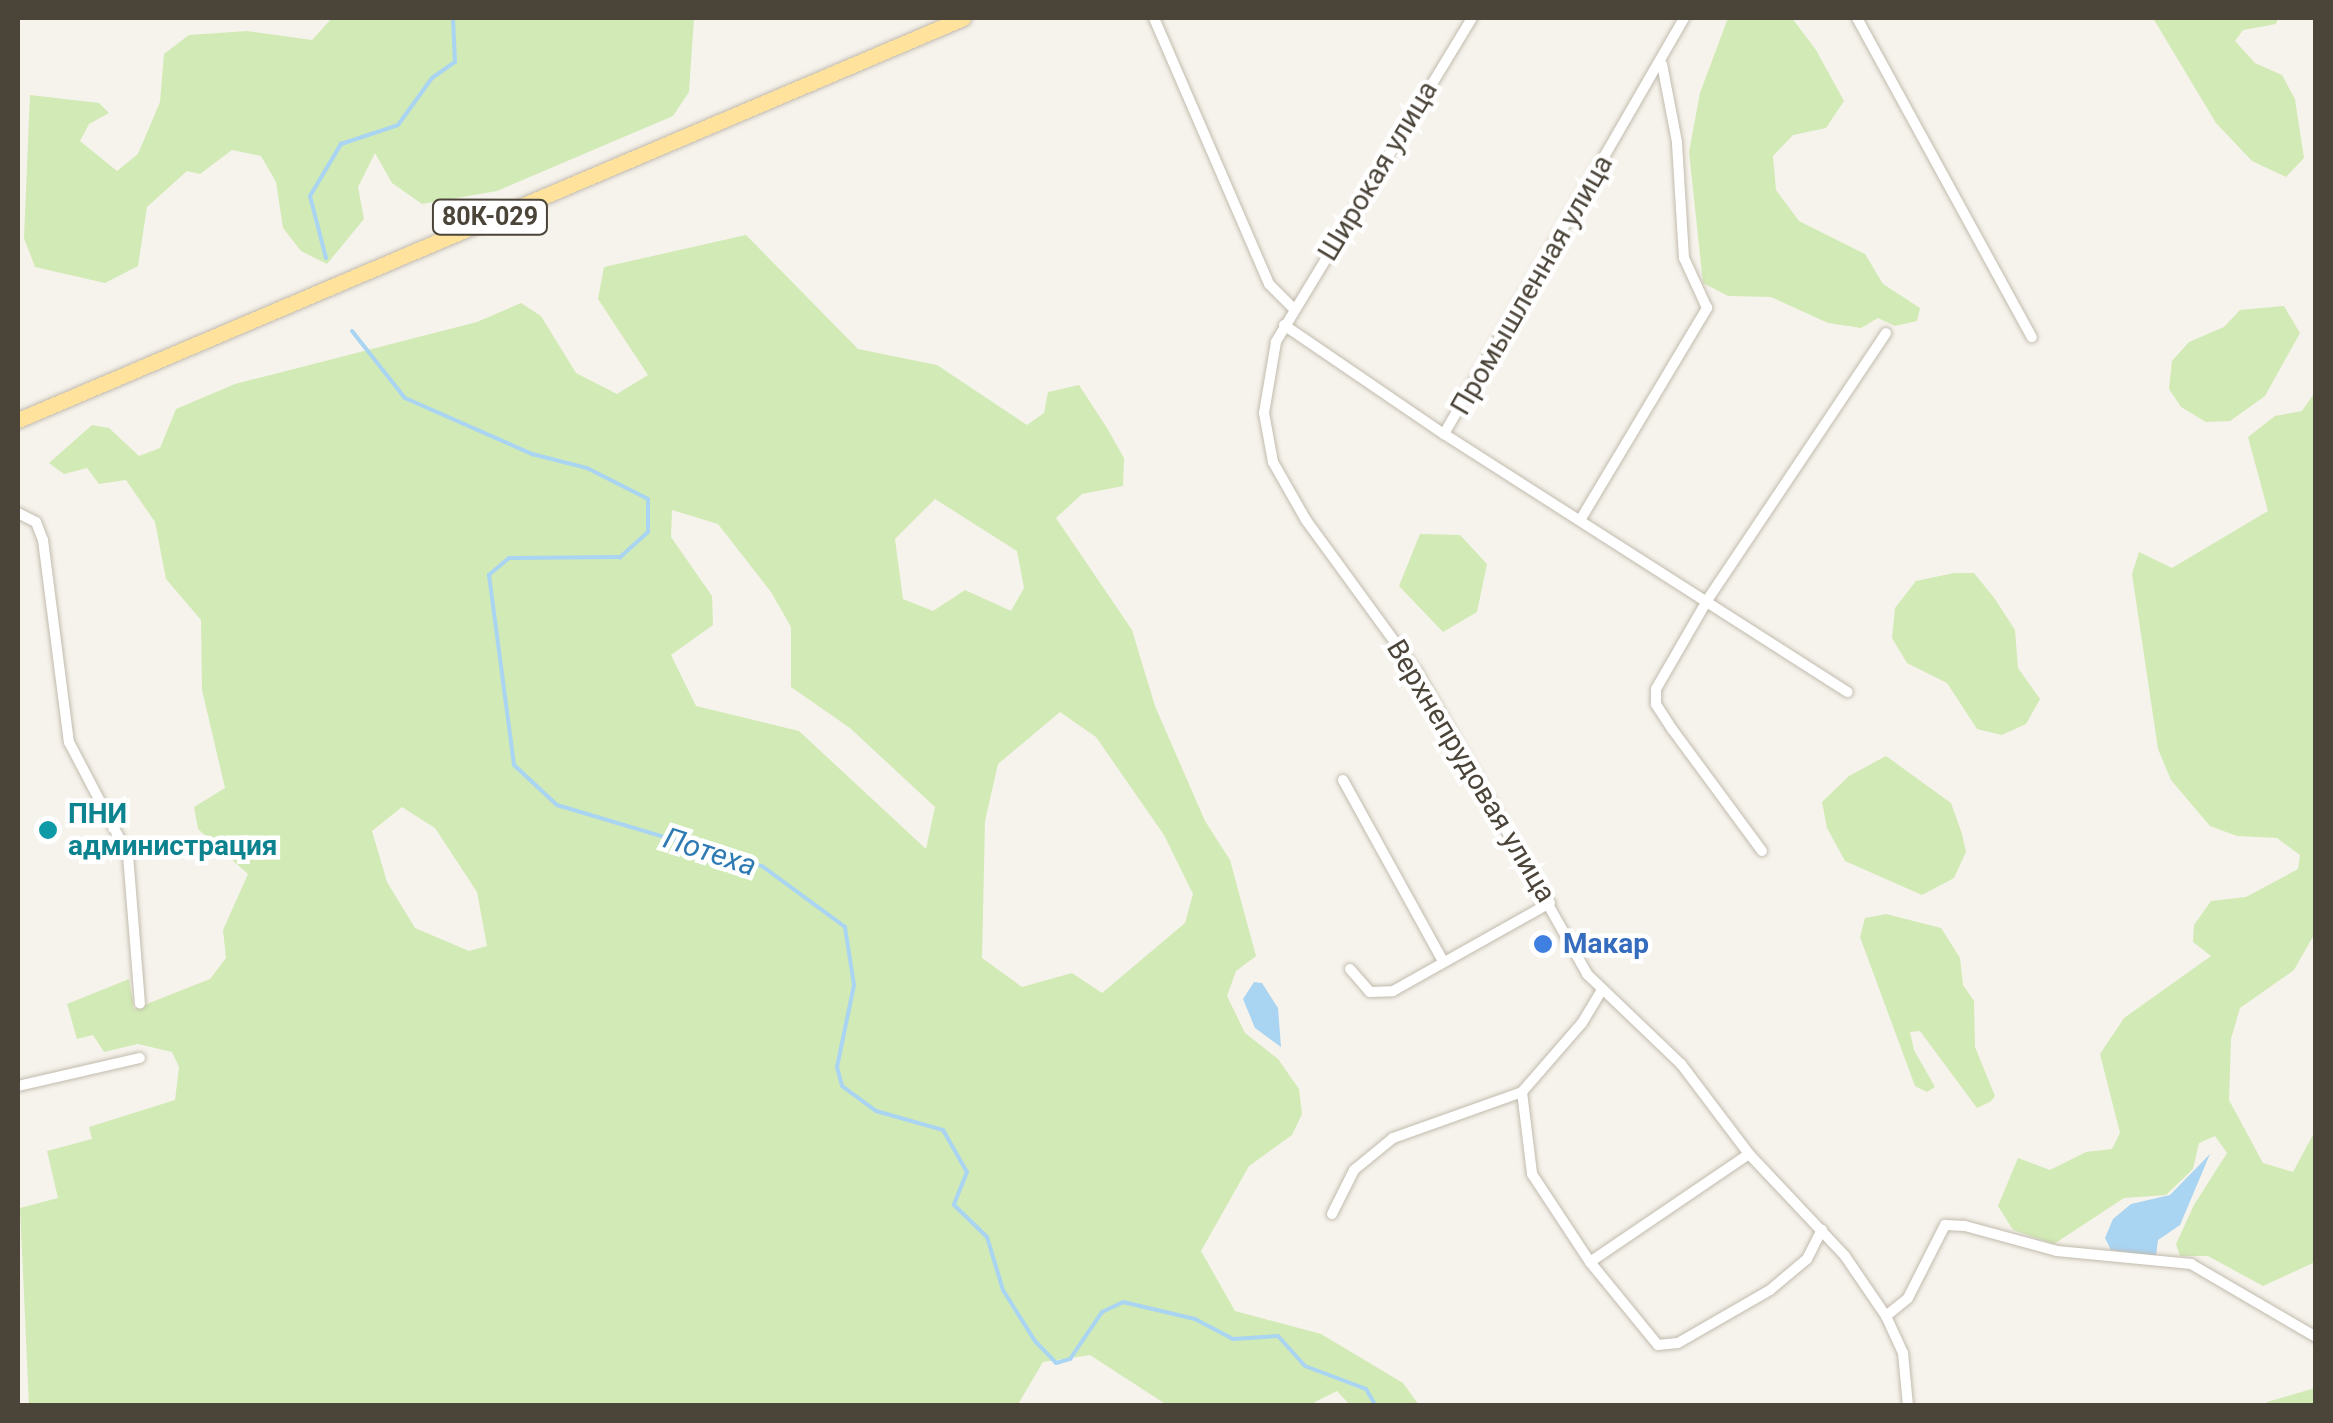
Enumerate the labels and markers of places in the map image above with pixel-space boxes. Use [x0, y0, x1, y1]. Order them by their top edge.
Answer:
place label: ПНИ администрация [68, 797, 277, 863]
marker: ПНИ администрация [37, 819, 59, 841]
place label: Макар [1563, 927, 1649, 961]
marker: Макар [1532, 933, 1554, 955]

